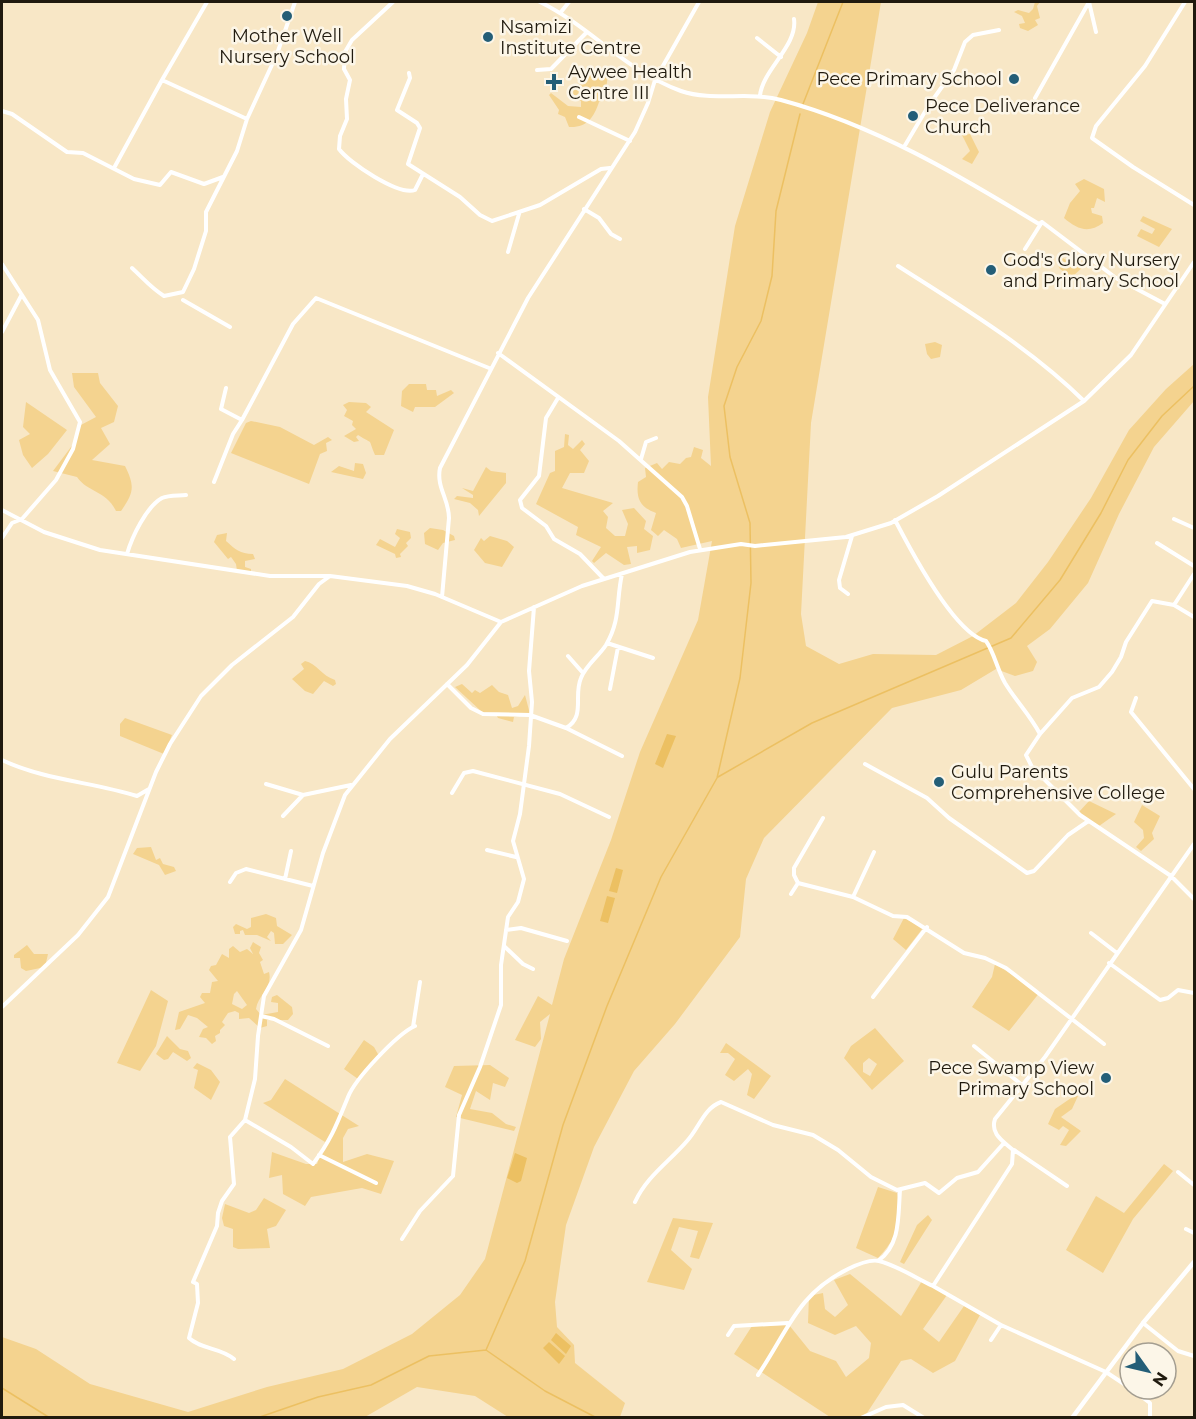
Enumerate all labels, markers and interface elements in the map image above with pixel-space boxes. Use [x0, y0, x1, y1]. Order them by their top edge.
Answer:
marker: Mother Well Nursery School [280, 9, 294, 23]
place label: Nsamizi Institute Centre [500, 16, 641, 59]
place label: Mother Well Nursery School [219, 25, 355, 68]
marker: Nsamizi Institute Centre [481, 30, 495, 44]
place label: Aywee Health Centre III [568, 61, 692, 104]
place label: Pece Primary School [816, 68, 1002, 90]
marker: Pece Primary School [1007, 72, 1021, 86]
marker: Aywee Health Centre III [545, 73, 563, 91]
place label: Pece Deliverance Church [925, 95, 1080, 138]
marker: Pece Deliverance Church [906, 109, 920, 123]
place label: God's Glory Nursery and Primary School [1003, 249, 1180, 292]
marker: God's Glory Nursery and Primary School [984, 263, 998, 277]
place label: Gulu Parents Comprehensive College [951, 761, 1165, 804]
marker: Gulu Parents Comprehensive College [932, 775, 946, 789]
place label: Pece Swamp View Primary School [928, 1057, 1094, 1100]
marker: Pece Swamp View Primary School [1099, 1071, 1113, 1085]
north arrow [1118, 1341, 1178, 1401]
text: N [1149, 1368, 1172, 1390]

